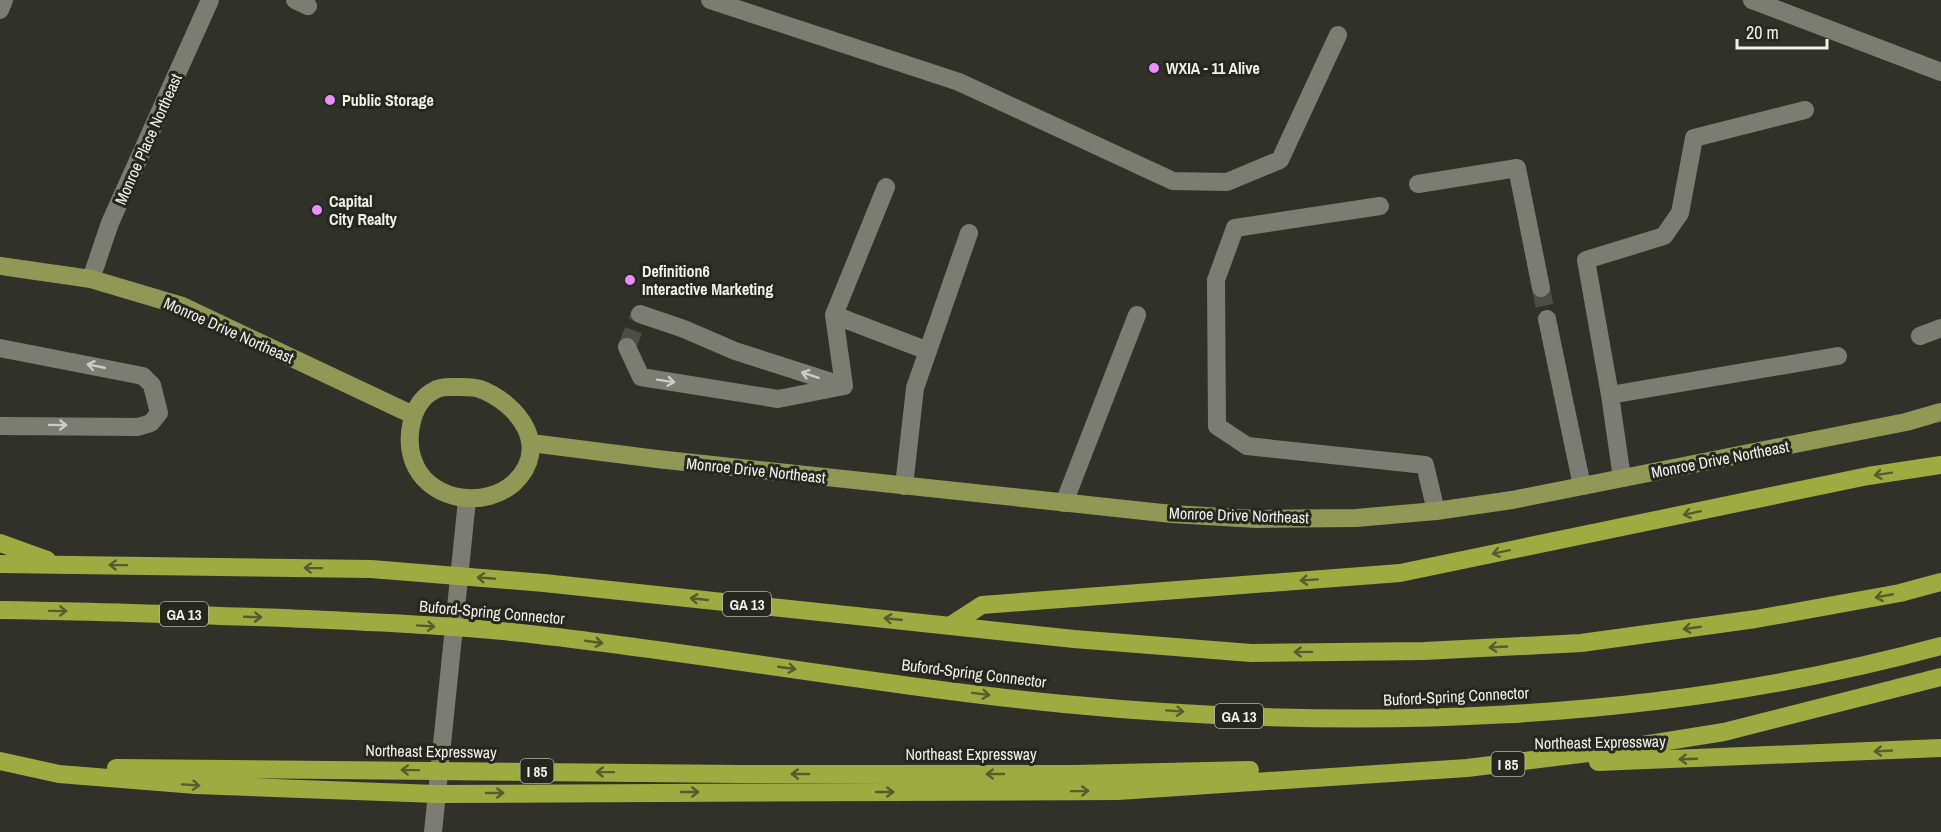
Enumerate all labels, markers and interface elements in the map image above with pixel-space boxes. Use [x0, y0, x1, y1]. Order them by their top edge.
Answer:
scale bar [1737, 12, 1827, 50]
text: 20 m [1746, 20, 1779, 45]
place label: WXIA - 11 Alive [1166, 57, 1260, 79]
marker: WXIA - 11 Alive [1147, 61, 1161, 75]
street label: Monroe Place Northeast [109, 70, 187, 208]
place label: Public Storage [342, 89, 434, 111]
marker: Public Storage [323, 93, 337, 107]
place label: Capital City Realty [329, 190, 398, 230]
marker: Capital City Realty [310, 203, 324, 217]
place label: Definition6 Interactive Marketing [642, 260, 773, 300]
marker: Definition6 Interactive Marketing [623, 273, 637, 287]
street label: Monroe Drive Northeast [161, 291, 298, 369]
one-way arrow [87, 360, 107, 371]
one-way arrow [801, 369, 820, 380]
one-way arrow [656, 376, 676, 387]
one-way arrow [48, 420, 68, 431]
street label: Monroe Drive Northeast [1649, 435, 1791, 483]
street label: Monroe Drive Northeast [685, 452, 827, 488]
one-way arrow [1874, 469, 1894, 480]
street label: Monroe Drive Northeast [1169, 502, 1310, 528]
one-way arrow [1683, 508, 1702, 519]
one-way arrow [1492, 547, 1511, 558]
one-way arrow [108, 559, 128, 571]
one-way arrow [303, 562, 323, 574]
one-way arrow [476, 572, 496, 583]
one-way arrow [1299, 575, 1319, 586]
one-way arrow [1875, 591, 1894, 602]
road number: GA 13 [723, 592, 771, 616]
one-way arrow [689, 593, 709, 604]
street label: Buford-Spring Connector [418, 595, 566, 629]
road number: GA 13 [160, 602, 208, 626]
one-way arrow [48, 605, 68, 617]
one-way arrow [243, 612, 263, 623]
one-way arrow [883, 613, 903, 624]
one-way arrow [416, 621, 436, 632]
one-way arrow [1682, 623, 1702, 634]
one-way arrow [584, 637, 603, 648]
one-way arrow [1488, 642, 1508, 653]
one-way arrow [1294, 646, 1314, 658]
street label: Buford-Spring Connector [900, 653, 1048, 693]
one-way arrow [777, 663, 797, 674]
street label: Buford-Spring Connector [1383, 681, 1530, 711]
one-way arrow [970, 689, 990, 700]
road number: GA 13 [1215, 704, 1263, 728]
one-way arrow [1164, 706, 1184, 717]
street label: Northeast Expressway [1534, 730, 1666, 754]
street label: Northeast Expressway [365, 739, 497, 763]
street label: Northeast Expressway [905, 743, 1037, 765]
one-way arrow [1873, 745, 1893, 756]
road number: I 85 [1492, 752, 1524, 776]
one-way arrow [1678, 754, 1698, 765]
road number: I 85 [520, 759, 554, 783]
one-way arrow [401, 764, 421, 776]
one-way arrow [596, 766, 616, 778]
one-way arrow [791, 768, 811, 780]
one-way arrow [986, 768, 1006, 780]
one-way arrow [180, 780, 200, 791]
one-way arrow [1069, 785, 1089, 797]
one-way arrow [679, 786, 699, 798]
one-way arrow [874, 786, 894, 798]
one-way arrow [484, 787, 504, 799]

